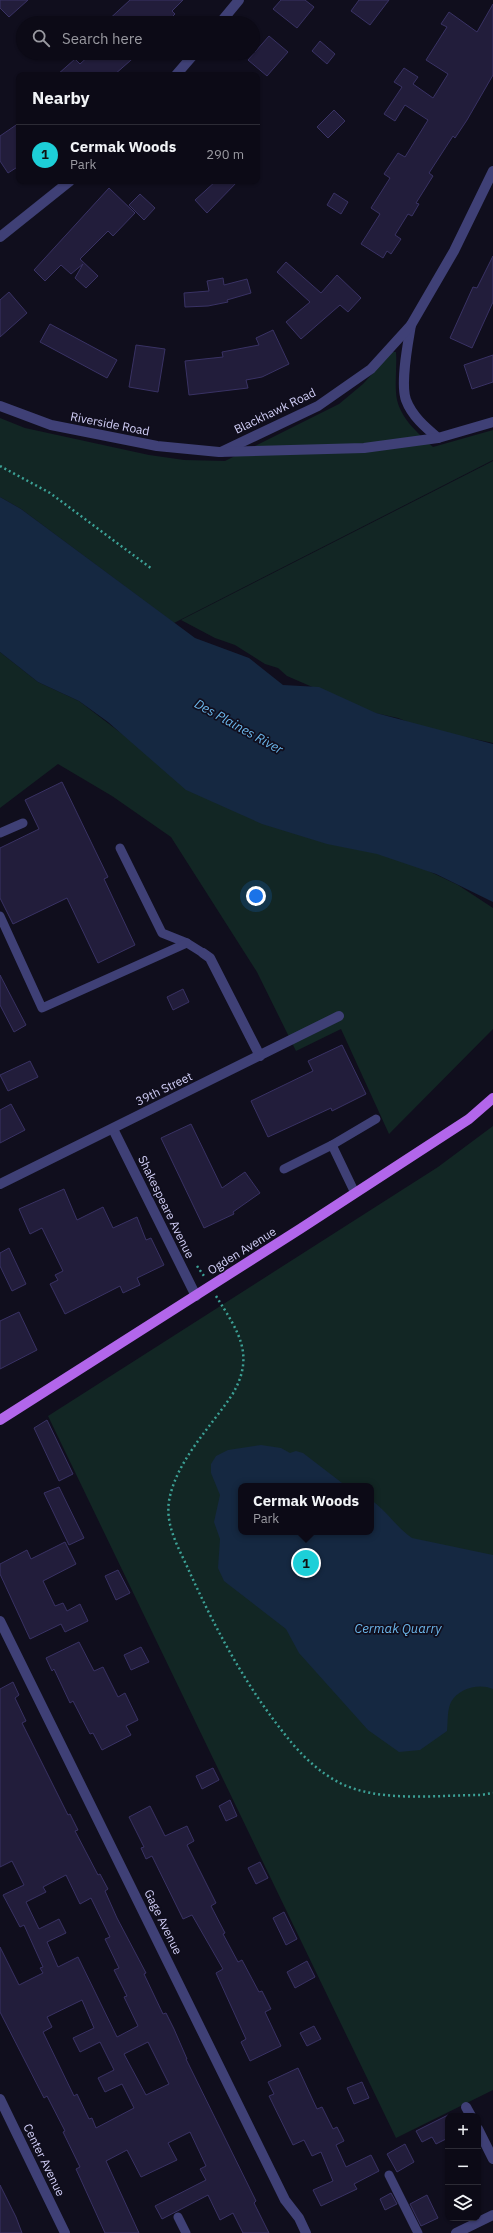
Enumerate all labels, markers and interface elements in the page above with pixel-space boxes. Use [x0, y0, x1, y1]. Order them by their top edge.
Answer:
search box [16, 16, 260, 60]
icon: search [30, 27, 52, 49]
text: Search here [62, 29, 142, 48]
text: Nearby [32, 87, 90, 109]
text: Cermak Woods [70, 137, 176, 156]
text: 1 [41, 146, 49, 163]
text: 290 m [206, 146, 244, 163]
text: Park [70, 156, 96, 173]
street label: Blackhawk Road [231, 384, 318, 437]
street label: Riverside Road [69, 408, 151, 439]
water label: Des Plaines River [191, 695, 287, 758]
your location [246, 886, 266, 906]
street label: 39th Street [133, 1068, 195, 1109]
street label: Shakespeare Avenue [135, 1153, 198, 1261]
street label: Ogden Avenue [205, 1223, 279, 1278]
popup [238, 1483, 374, 1535]
text: Cermak Woods [253, 1491, 359, 1510]
text: Park [253, 1510, 279, 1527]
pin: 1 [293, 1548, 319, 1578]
water label: Cermak Quarry [354, 1620, 442, 1637]
street label: Gage Avenue [141, 1887, 186, 1957]
map controls [445, 2113, 481, 2221]
button: + [445, 2113, 481, 2149]
street label: Center Avenue [20, 2121, 69, 2199]
button: − [445, 2149, 481, 2185]
button: layers [445, 2185, 481, 2221]

